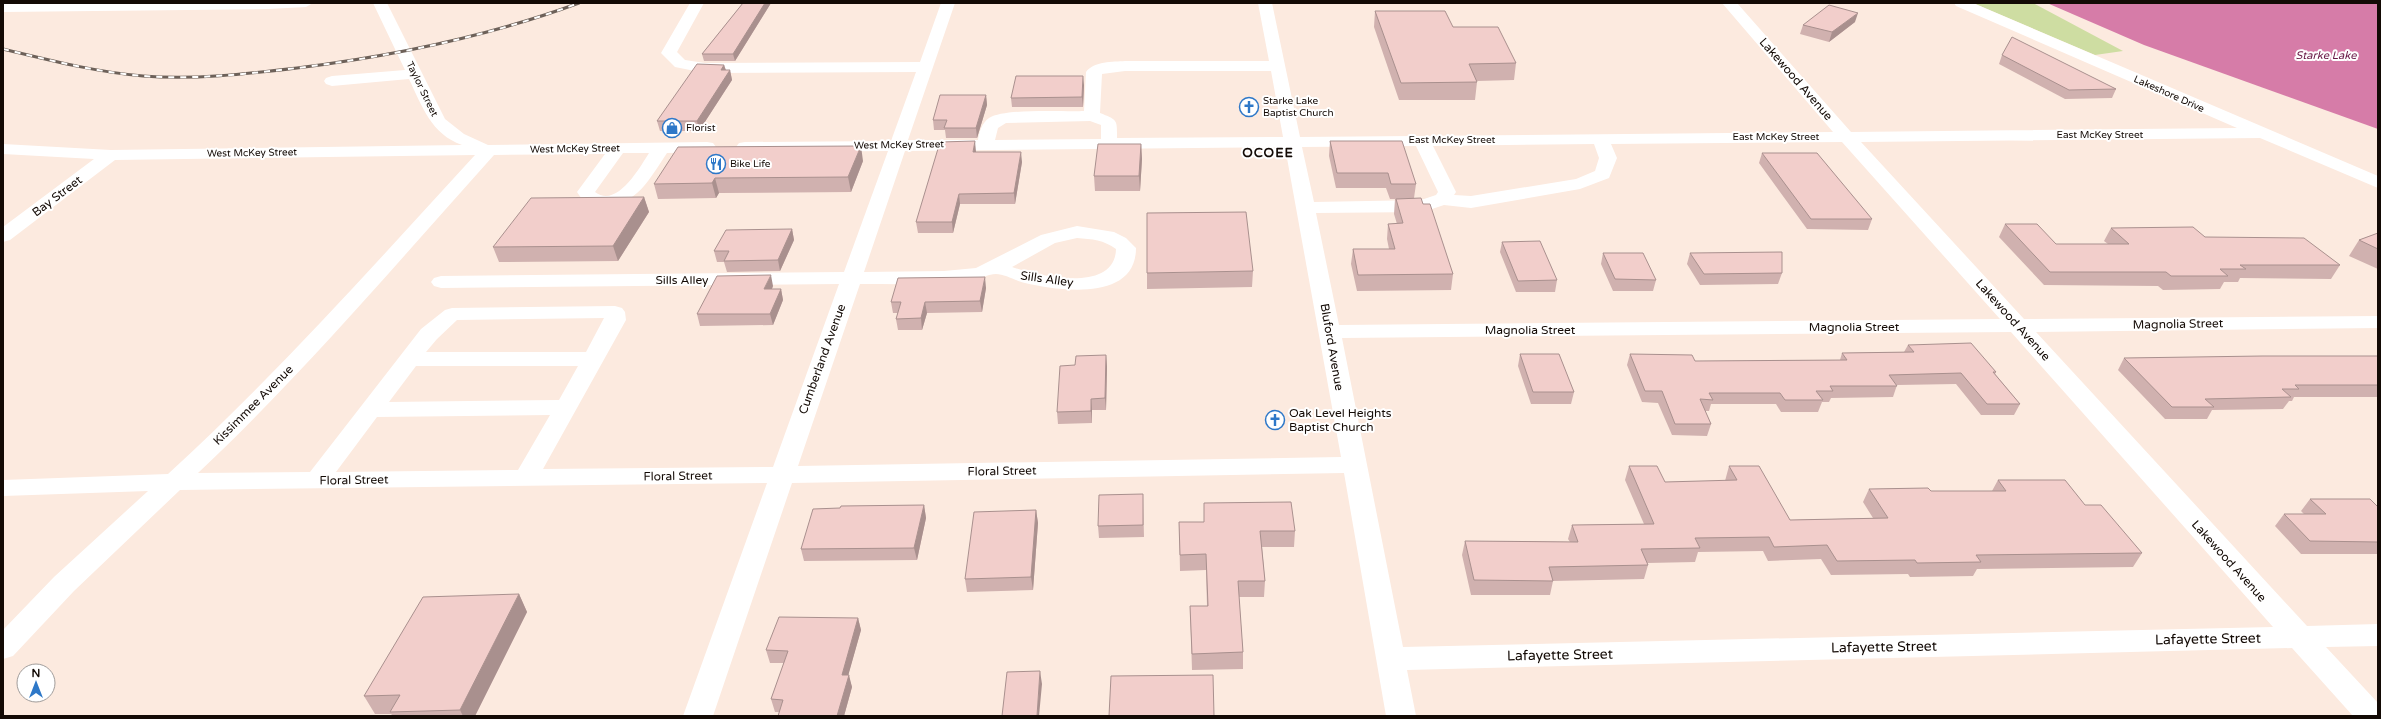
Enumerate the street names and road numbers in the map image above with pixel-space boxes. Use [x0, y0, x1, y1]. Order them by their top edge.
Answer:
street label: Lakewood Avenue [1756, 35, 1836, 123]
street label: Taylor Street [404, 60, 441, 119]
street label: Lakeshore Drive [2132, 73, 2206, 115]
street label: East McKey Street [2057, 129, 2144, 141]
street label: East McKey Street [1733, 131, 1820, 143]
street label: East McKey Street [1409, 134, 1496, 146]
street label: West McKey Street [854, 138, 944, 152]
street label: West McKey Street [530, 142, 620, 156]
street label: West McKey Street [207, 146, 297, 160]
street label: Bay Street [29, 172, 85, 219]
street label: Sills Alley [1020, 268, 1075, 290]
street label: Sills Alley [655, 273, 709, 287]
street label: Lakewood Avenue [1973, 276, 2053, 364]
street label: Cumberland Avenue [796, 302, 849, 416]
street label: Bluford Avenue [1317, 302, 1347, 392]
street label: Magnolia Street [2133, 316, 2224, 332]
street label: Magnolia Street [1809, 320, 1900, 334]
street label: Magnolia Street [1485, 323, 1576, 337]
street label: Kissimmee Avenue [210, 362, 296, 448]
street label: Floral Street [967, 463, 1037, 479]
street label: Floral Street [643, 468, 713, 484]
street label: Floral Street [319, 472, 389, 488]
street label: Lakewood Avenue [2189, 517, 2269, 605]
street label: Lafayette Street [2155, 630, 2262, 648]
street label: Lafayette Street [1831, 638, 1938, 656]
street label: Lafayette Street [1507, 646, 1614, 664]

